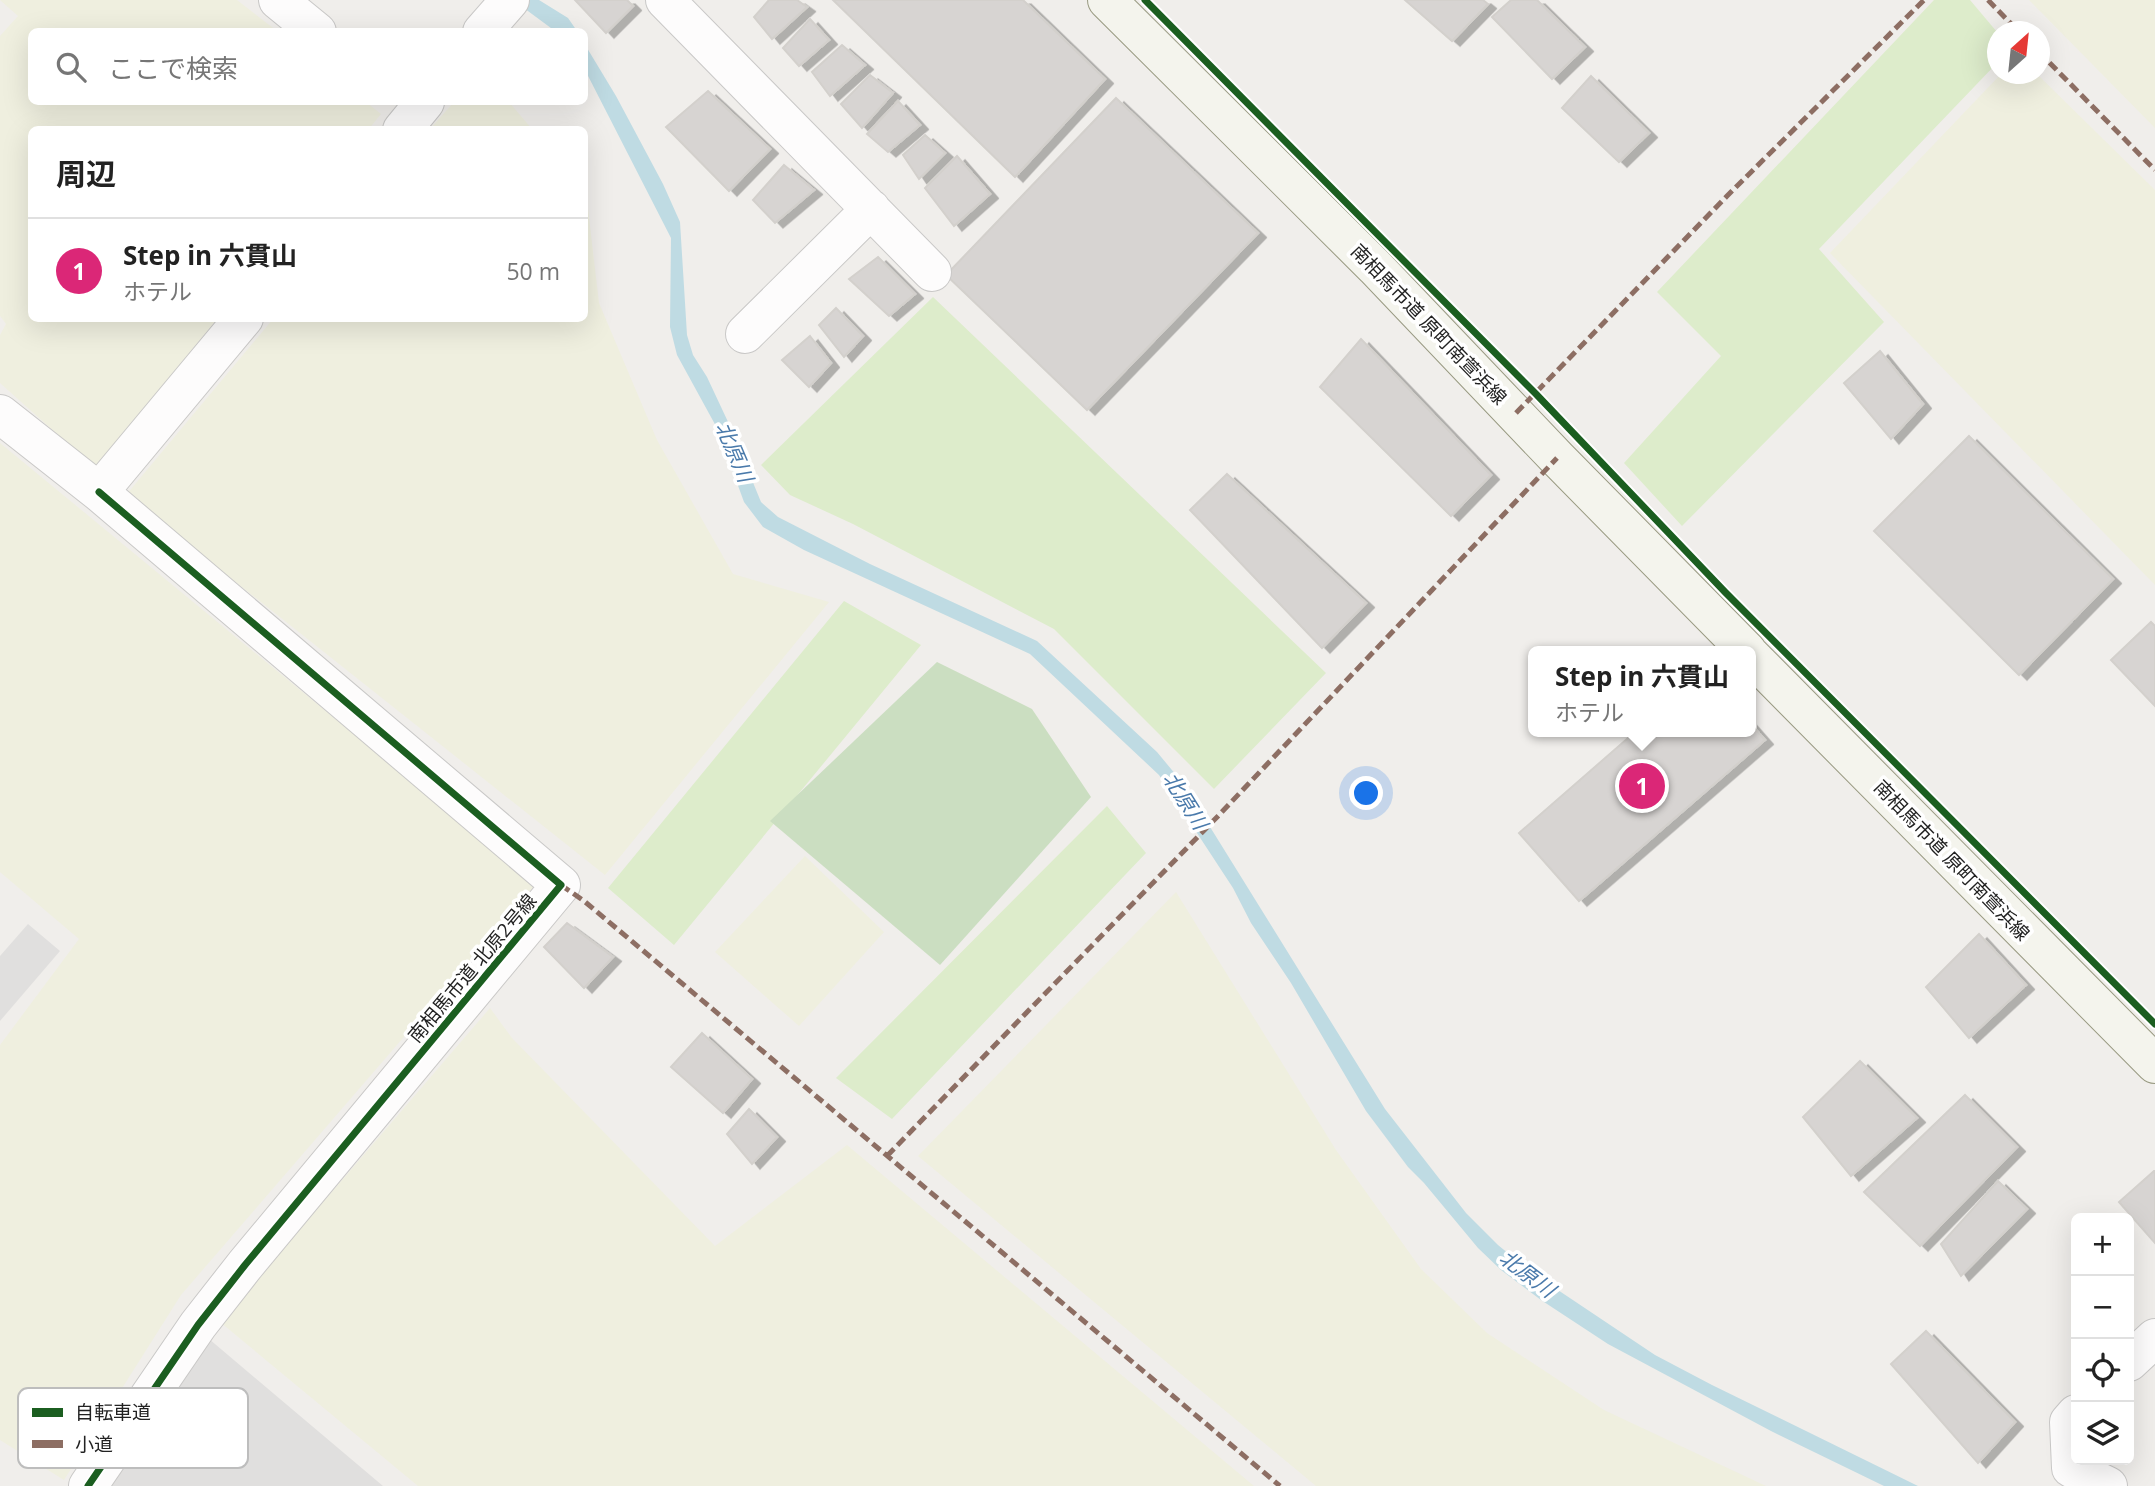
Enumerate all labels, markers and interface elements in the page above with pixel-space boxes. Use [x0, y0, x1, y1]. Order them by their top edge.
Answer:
north arrow [1987, 21, 2050, 84]
search box [28, 28, 588, 105]
icon: search [52, 48, 90, 86]
text: ここで検索 [108, 50, 238, 86]
text: 周辺 [56, 153, 116, 194]
text: Step in 六貫山 [123, 237, 297, 273]
street label: 南相馬市道 原町南萱浜線 [1345, 238, 1513, 410]
text: 1 [72, 255, 86, 287]
text: 50 m [506, 255, 560, 287]
text: ホテル [123, 275, 192, 307]
water label: 北原川 [710, 417, 761, 488]
popup [1528, 646, 1756, 737]
text: Step in 六貫山 [1555, 658, 1729, 694]
text: ホテル [1555, 696, 1624, 728]
pin: 1 [1619, 760, 1665, 812]
water label: 北原川 [1157, 766, 1215, 836]
street label: 南相馬市道 原町南萱浜線 [1868, 774, 2036, 946]
your location [1349, 776, 1383, 810]
street label: 南相馬市道 北原2号線 [402, 888, 542, 1048]
map controls [2071, 1213, 2134, 1465]
button: + [2071, 1213, 2134, 1276]
water label: 北原川 [1494, 1243, 1563, 1305]
button: − [2071, 1276, 2134, 1339]
button: locate [2071, 1339, 2134, 1402]
legend [18, 1388, 248, 1468]
text: 自転車道 [75, 1399, 151, 1425]
button: layers [2071, 1402, 2134, 1465]
text: 小道 [75, 1431, 113, 1457]

